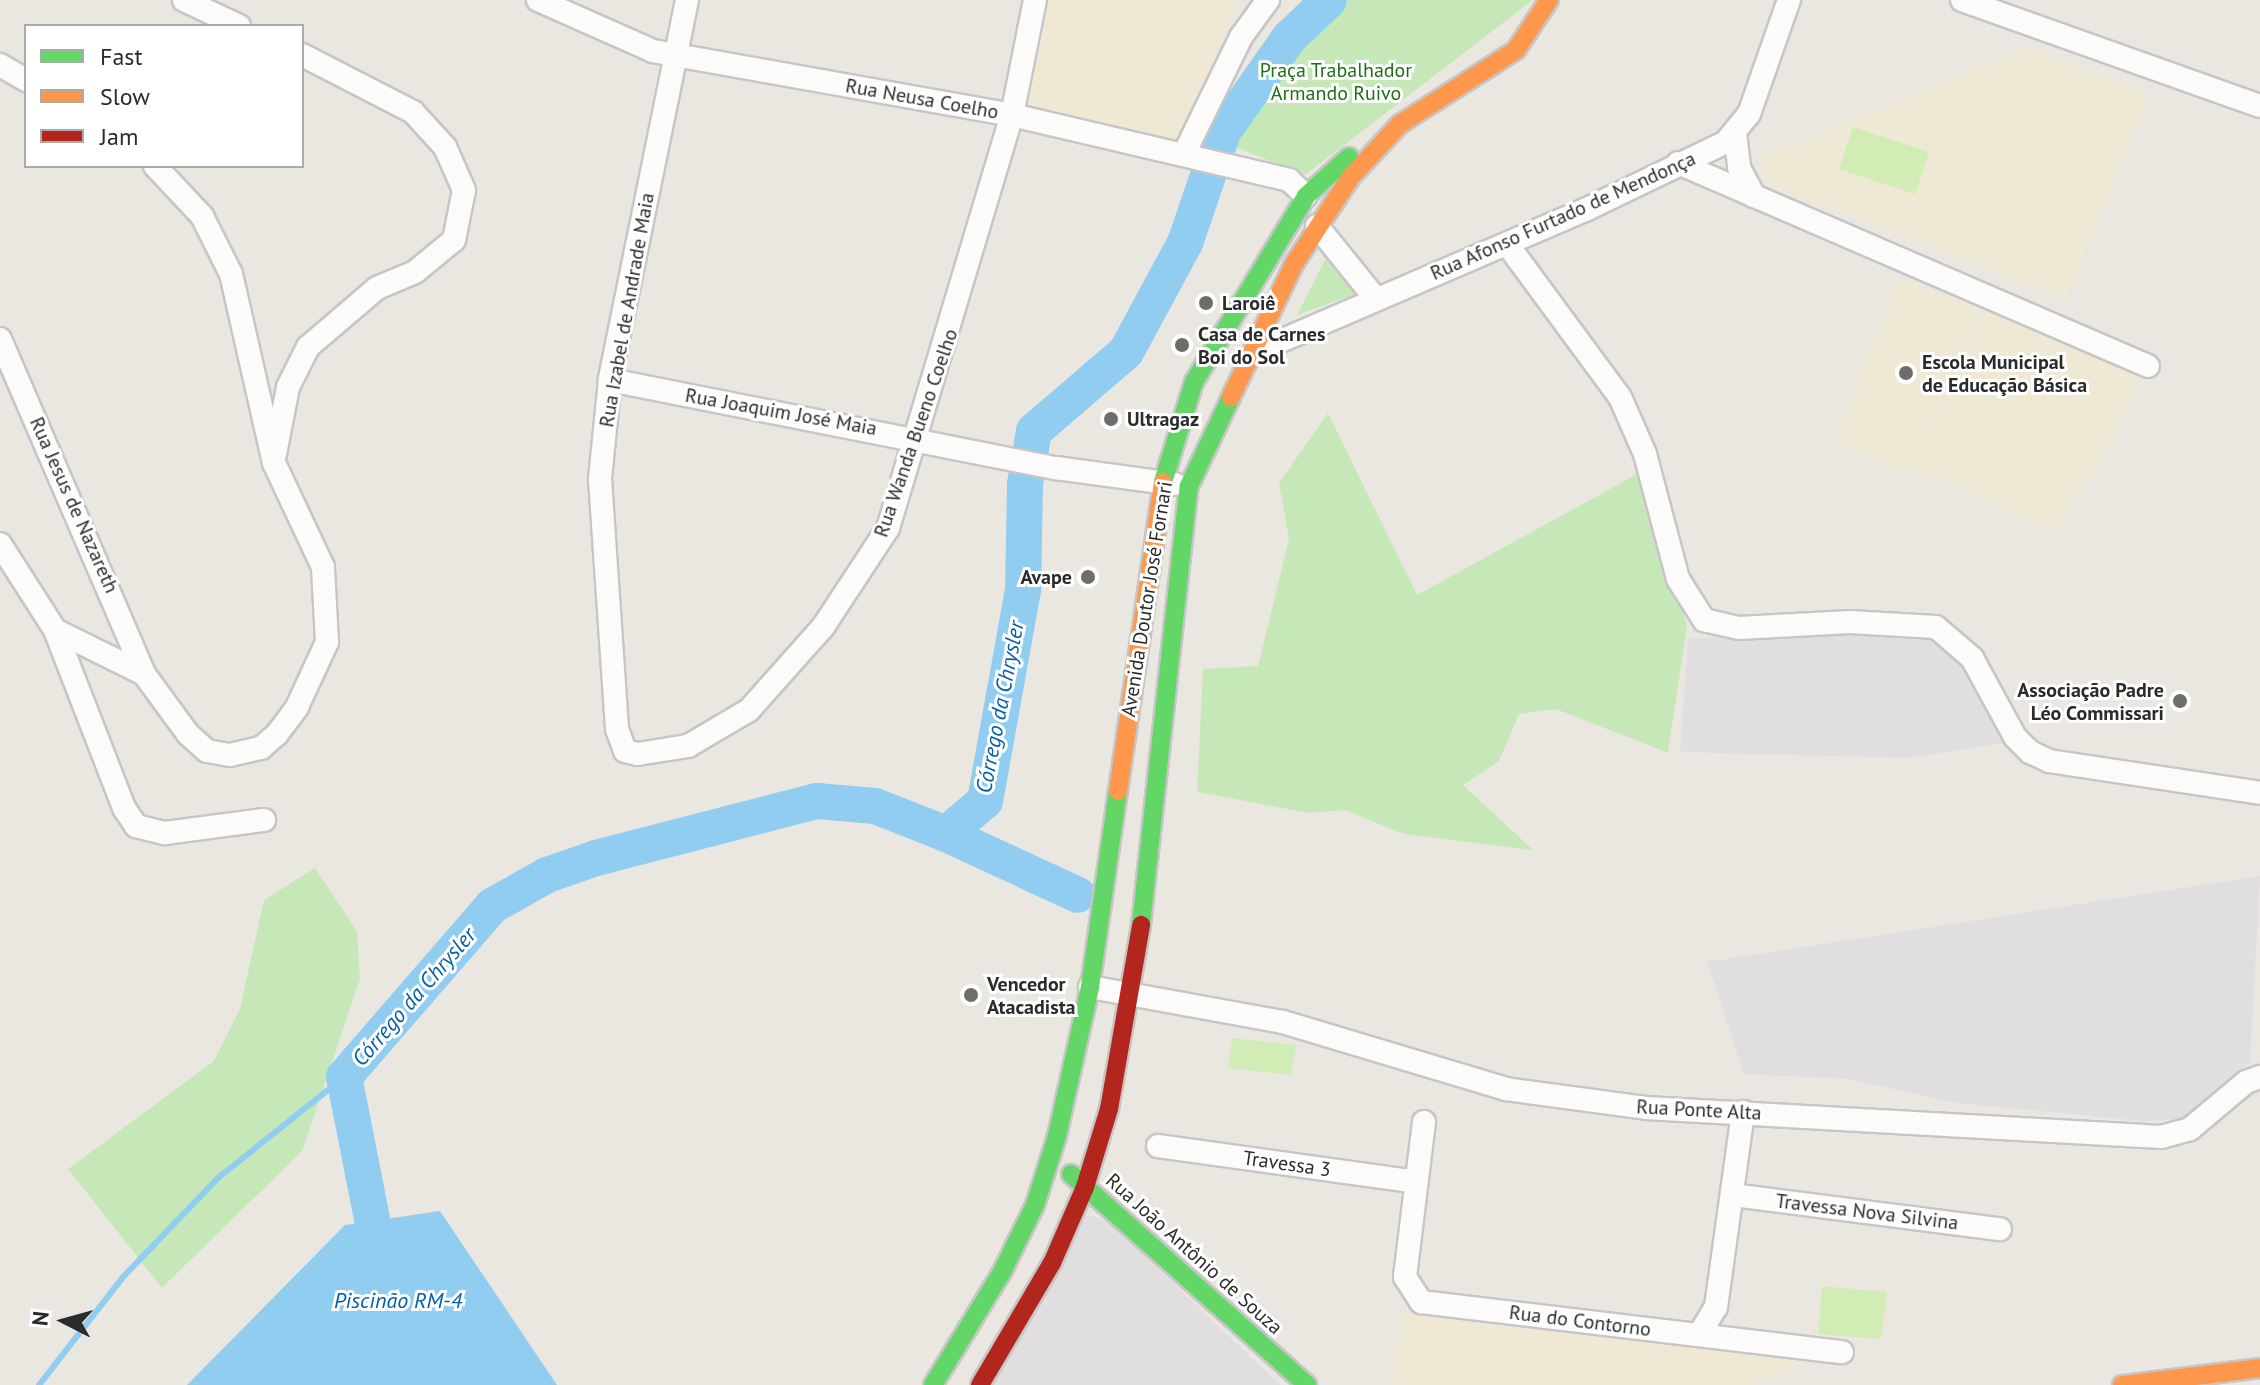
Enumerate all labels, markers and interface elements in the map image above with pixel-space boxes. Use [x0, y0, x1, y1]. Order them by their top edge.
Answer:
legend [24, 24, 304, 168]
text: Fast [100, 41, 143, 72]
park label: Praça Trabalhador Armando Ruivo [1260, 58, 1412, 105]
street label: Rua Neusa Coelho [844, 74, 1000, 124]
text: Slow [100, 81, 150, 112]
text: Jam [100, 121, 138, 152]
street label: Rua Afonso Furtado de Mendonça [1426, 146, 1700, 286]
street label: Rua Izabel de Andrade Maia [594, 191, 660, 429]
place label: Laroiê [1222, 291, 1275, 315]
marker: Laroiê [1197, 294, 1215, 312]
place label: Casa de Carnes Boi do Sol [1198, 322, 1326, 369]
street label: Rua Wanda Bueno Coelho [869, 326, 963, 540]
marker: Casa de Carnes Boi do Sol [1173, 336, 1191, 354]
place label: Escola Municipal de Educação Básica [1922, 350, 2087, 397]
marker: Escola Municipal de Educação Básica [1897, 364, 1915, 382]
street label: Rua Joaquim José Maia [683, 383, 879, 441]
place label: Ultragaz [1127, 407, 1199, 431]
marker: Ultragaz [1102, 410, 1120, 428]
street label: Rua Jesus de Nazareth [24, 413, 124, 597]
street label: Avenida Doutor José Fornari [1117, 479, 1177, 719]
place label: Avape [1021, 565, 1072, 589]
marker: Avape [1079, 568, 1097, 586]
water label: Córrego da Chrysler [970, 619, 1030, 795]
place label: Associação Padre Léo Commissari [2017, 678, 2164, 725]
marker: Associação Padre Léo Commissari [2171, 692, 2189, 710]
water label: Córrego da Chrysler [347, 922, 481, 1072]
place label: Vencedor Atacadista [987, 972, 1076, 1019]
marker: Vencedor Atacadista [962, 986, 980, 1004]
street label: Rua Ponte Alta [1635, 1095, 1763, 1125]
street label: Travessa 3 [1242, 1146, 1332, 1182]
street label: Rua João Antônio de Souza [1101, 1168, 1287, 1340]
street label: Travessa Nova Silvina [1774, 1189, 1960, 1235]
north arrow [24, 1281, 104, 1361]
water label: Piscinão RM-4 [334, 1288, 462, 1314]
street label: Rua do Contorno [1508, 1300, 1652, 1342]
text: N [25, 1310, 55, 1327]

